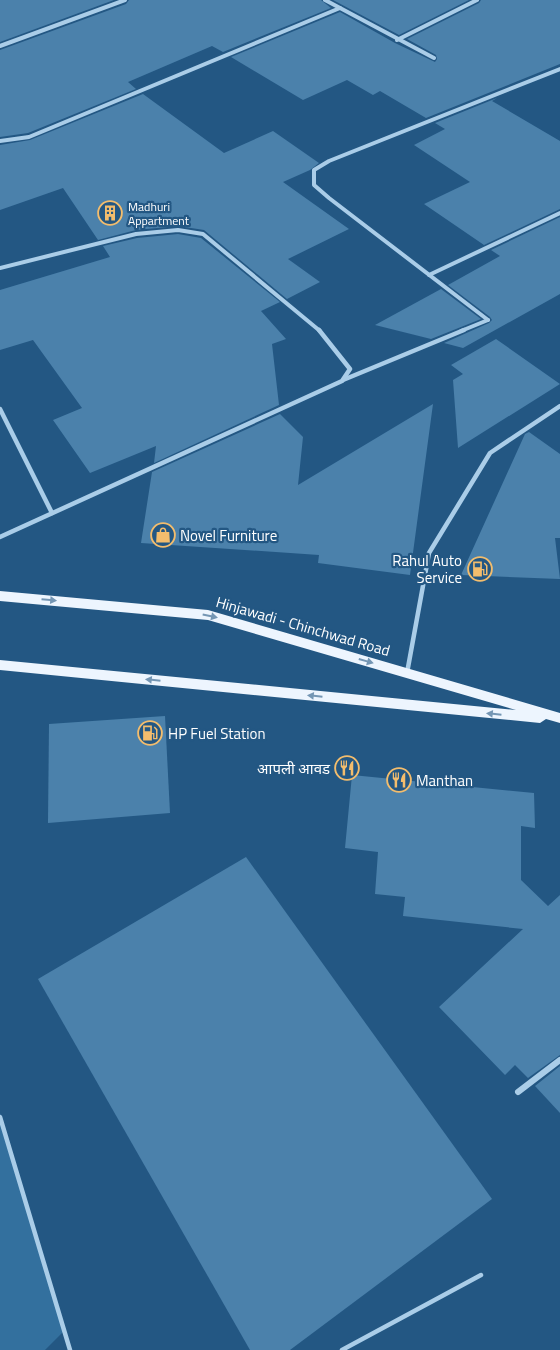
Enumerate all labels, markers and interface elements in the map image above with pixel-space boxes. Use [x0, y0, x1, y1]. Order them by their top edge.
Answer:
place label: Madhuri Appartment [128, 197, 190, 230]
building icon: Madhuri Appartment [97, 200, 123, 226]
shop icon: Novel Furniture [150, 522, 176, 548]
place label: Novel Furniture [180, 524, 277, 547]
place label: Rahul Auto Service [392, 549, 462, 589]
fuel station icon: Rahul Auto Service [467, 556, 493, 582]
street label: Hinjawadi - Chinchwad Road [213, 590, 393, 662]
one-way arrow [41, 597, 57, 605]
one-way arrow [203, 612, 218, 620]
one-way arrow [359, 658, 374, 666]
one-way arrow [145, 676, 161, 684]
one-way arrow [307, 692, 323, 700]
one-way arrow [486, 710, 502, 718]
fuel station icon: HP Fuel Station [137, 720, 163, 746]
place label: HP Fuel Station [168, 722, 266, 745]
restaurant icon: आपली आवड [334, 755, 360, 781]
place label: आपली आवड [257, 757, 331, 780]
restaurant icon: Manthan [386, 767, 412, 793]
place label: Manthan [416, 769, 473, 792]

